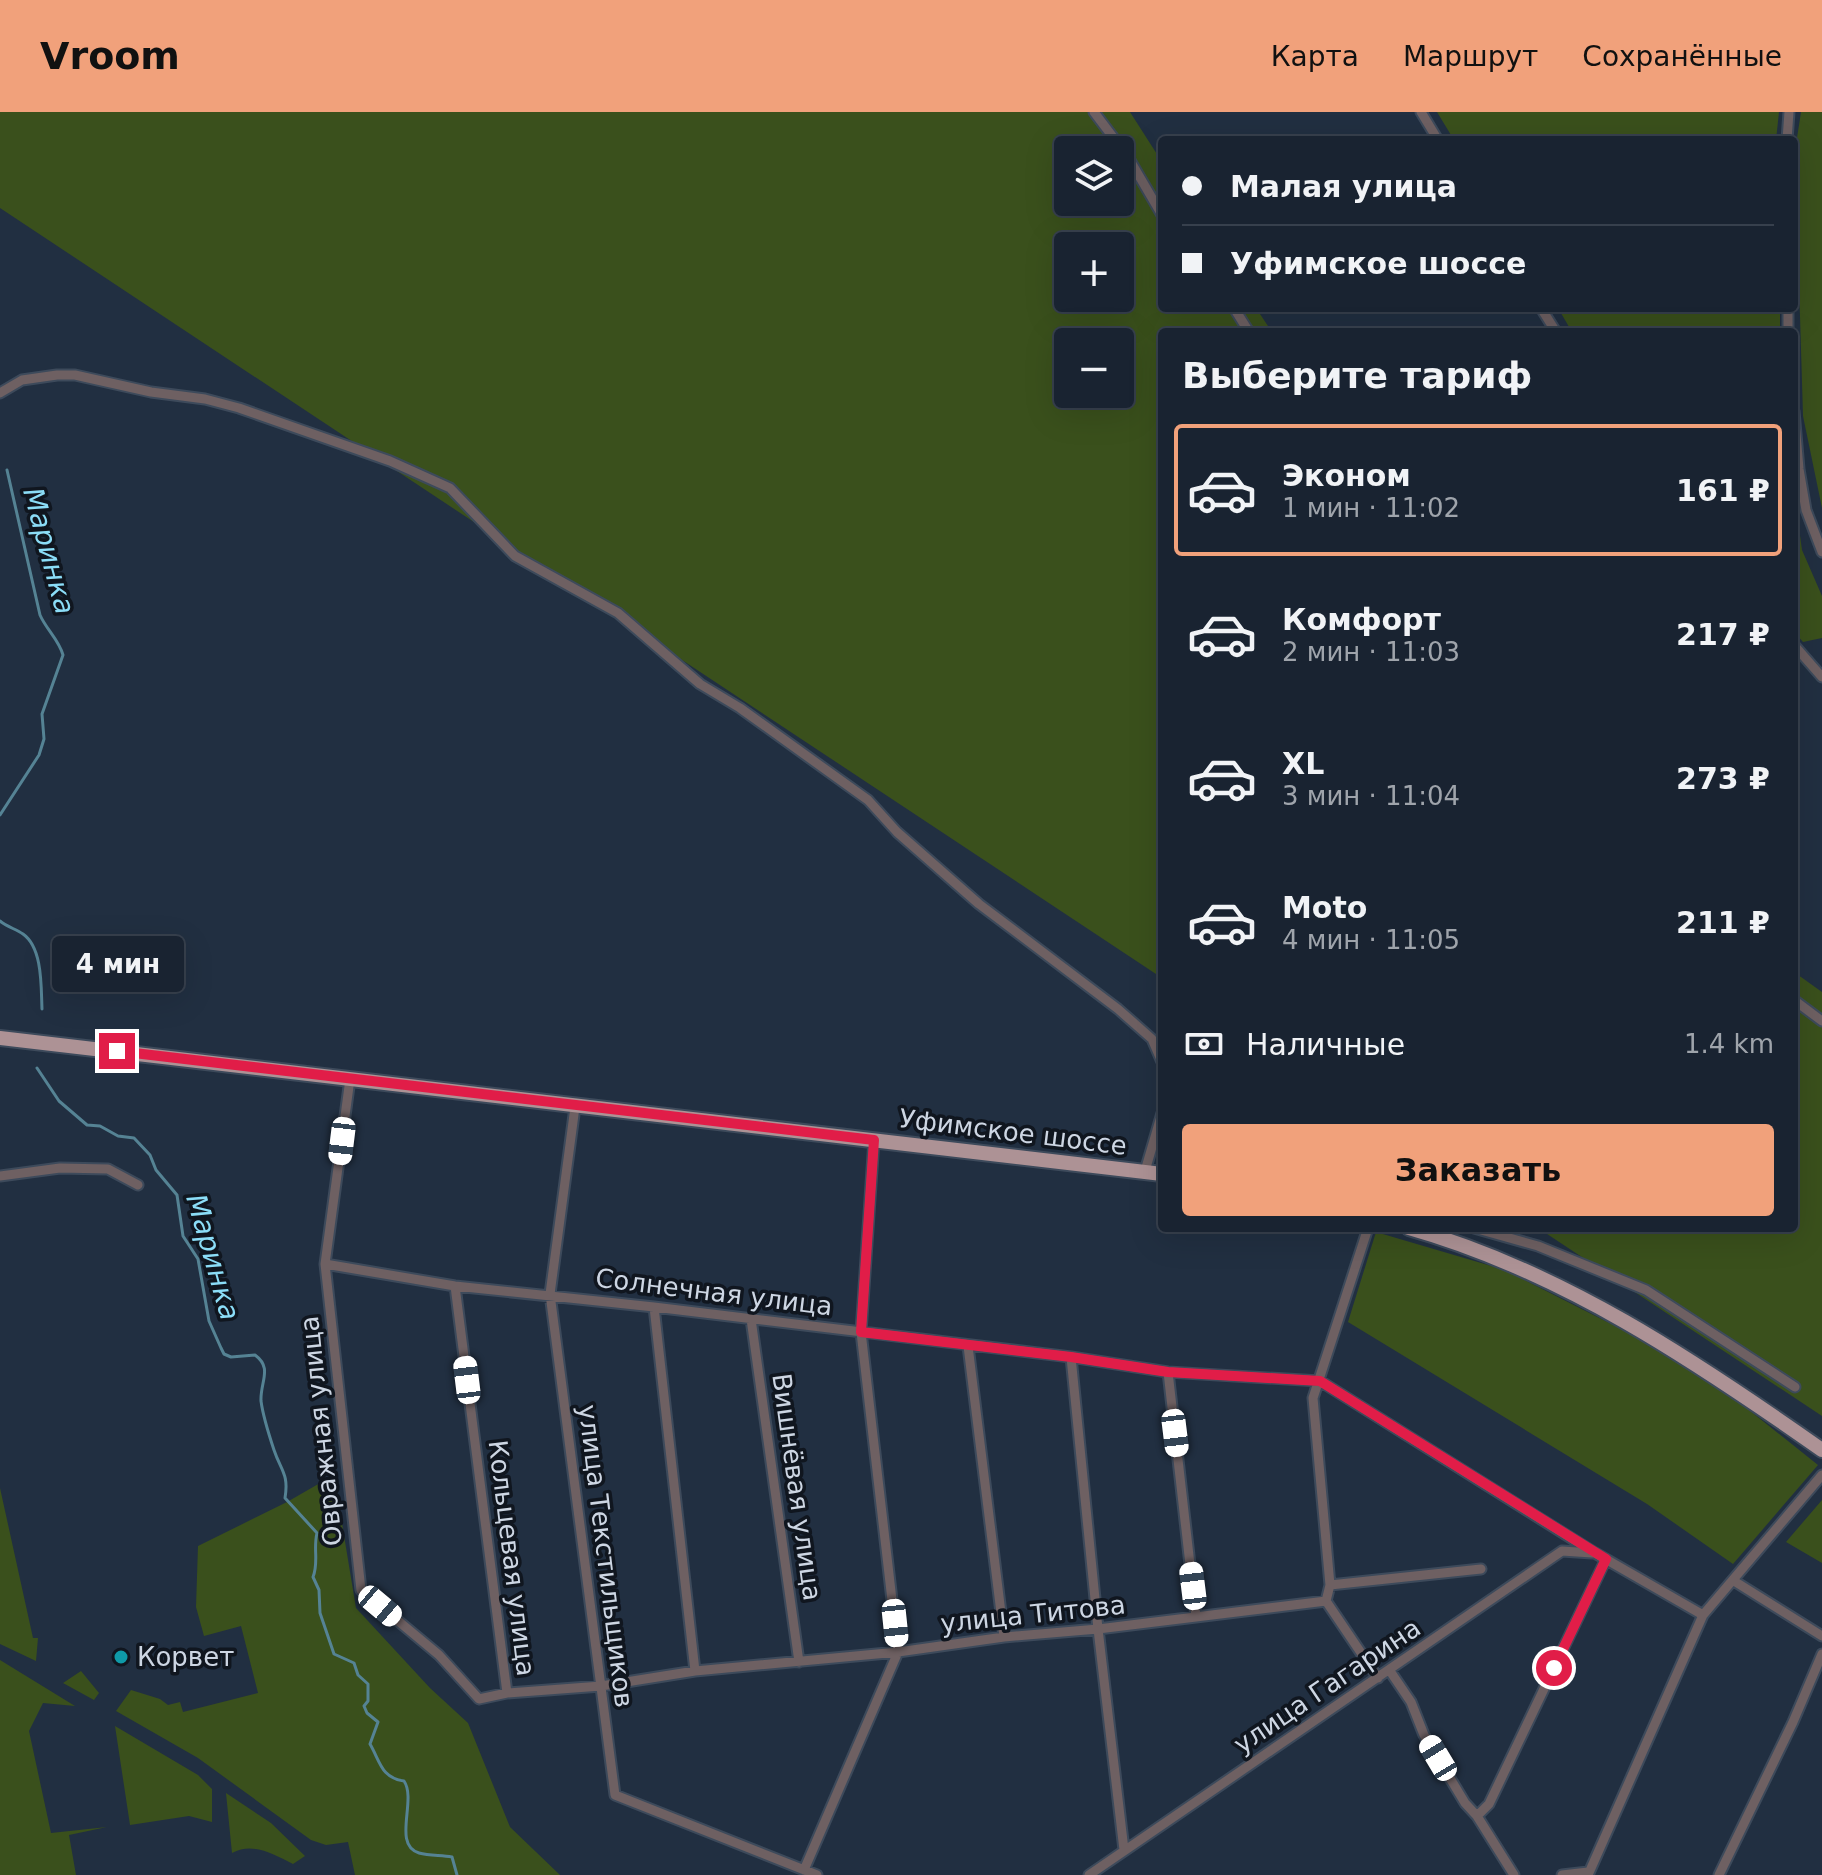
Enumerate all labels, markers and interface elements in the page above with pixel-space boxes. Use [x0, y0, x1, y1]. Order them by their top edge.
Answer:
text: Vroom [40, 34, 180, 78]
text: Карта [1271, 40, 1359, 73]
text: Маршрут [1403, 40, 1538, 73]
text: Сохранённые [1582, 40, 1782, 73]
map controls [1054, 136, 1134, 408]
button: layers [1054, 136, 1134, 216]
text: Малая улица [1230, 169, 1457, 204]
button: + [1054, 232, 1134, 312]
text: Уфимское шоссе [1230, 246, 1526, 281]
button: − [1054, 328, 1134, 408]
text: Выберите тариф [1182, 355, 1532, 396]
icon: car [1186, 454, 1258, 526]
text: Эконом [1282, 458, 1411, 493]
text: 161 ₽ [1676, 473, 1770, 508]
water label: Маринка [16, 484, 82, 618]
text: 1 мин · 11:02 [1282, 493, 1460, 523]
icon: car [1186, 598, 1258, 670]
text: Комфорт [1282, 602, 1441, 637]
text: 217 ₽ [1676, 617, 1770, 652]
text: 2 мин · 11:03 [1282, 637, 1460, 667]
icon: car [1186, 742, 1258, 814]
text: XL [1282, 746, 1324, 781]
text: 273 ₽ [1676, 761, 1770, 796]
text: 3 мин · 11:04 [1282, 781, 1460, 811]
icon: car [1186, 886, 1258, 958]
text: Moto [1282, 890, 1367, 925]
text: 211 ₽ [1676, 905, 1770, 940]
text: 4 мин · 11:05 [1282, 925, 1460, 955]
callout: 4 мин [51, 935, 183, 991]
text: 4 мин [76, 949, 160, 979]
icon: cash [1182, 1022, 1226, 1066]
text: Наличные [1246, 1027, 1405, 1062]
text: 1.4 km [1684, 1029, 1774, 1059]
route end [99, 1033, 135, 1069]
street label: Уфимское шоссе [898, 1103, 1128, 1161]
car [327, 1116, 357, 1166]
button: Заказать [1182, 1124, 1774, 1216]
water label: Маринка [179, 1190, 247, 1324]
street label: Солнечная улица [594, 1263, 834, 1321]
street label: Овражная улица [294, 1315, 348, 1547]
car [452, 1355, 482, 1405]
street label: Вишнёвая улица [766, 1371, 828, 1603]
street label: улица Текстильщиков [573, 1403, 639, 1709]
car [1160, 1408, 1190, 1458]
street label: Кольцевая улица [483, 1438, 541, 1678]
car [1178, 1561, 1208, 1611]
car [354, 1581, 406, 1631]
street label: улица Титова [939, 1589, 1127, 1639]
car [881, 1598, 909, 1648]
street label: улица Гагарина [1228, 1612, 1426, 1760]
place label: Корвет [137, 1642, 234, 1672]
marker: Корвет [112, 1648, 130, 1666]
route start [1536, 1650, 1572, 1686]
car [1415, 1731, 1461, 1785]

